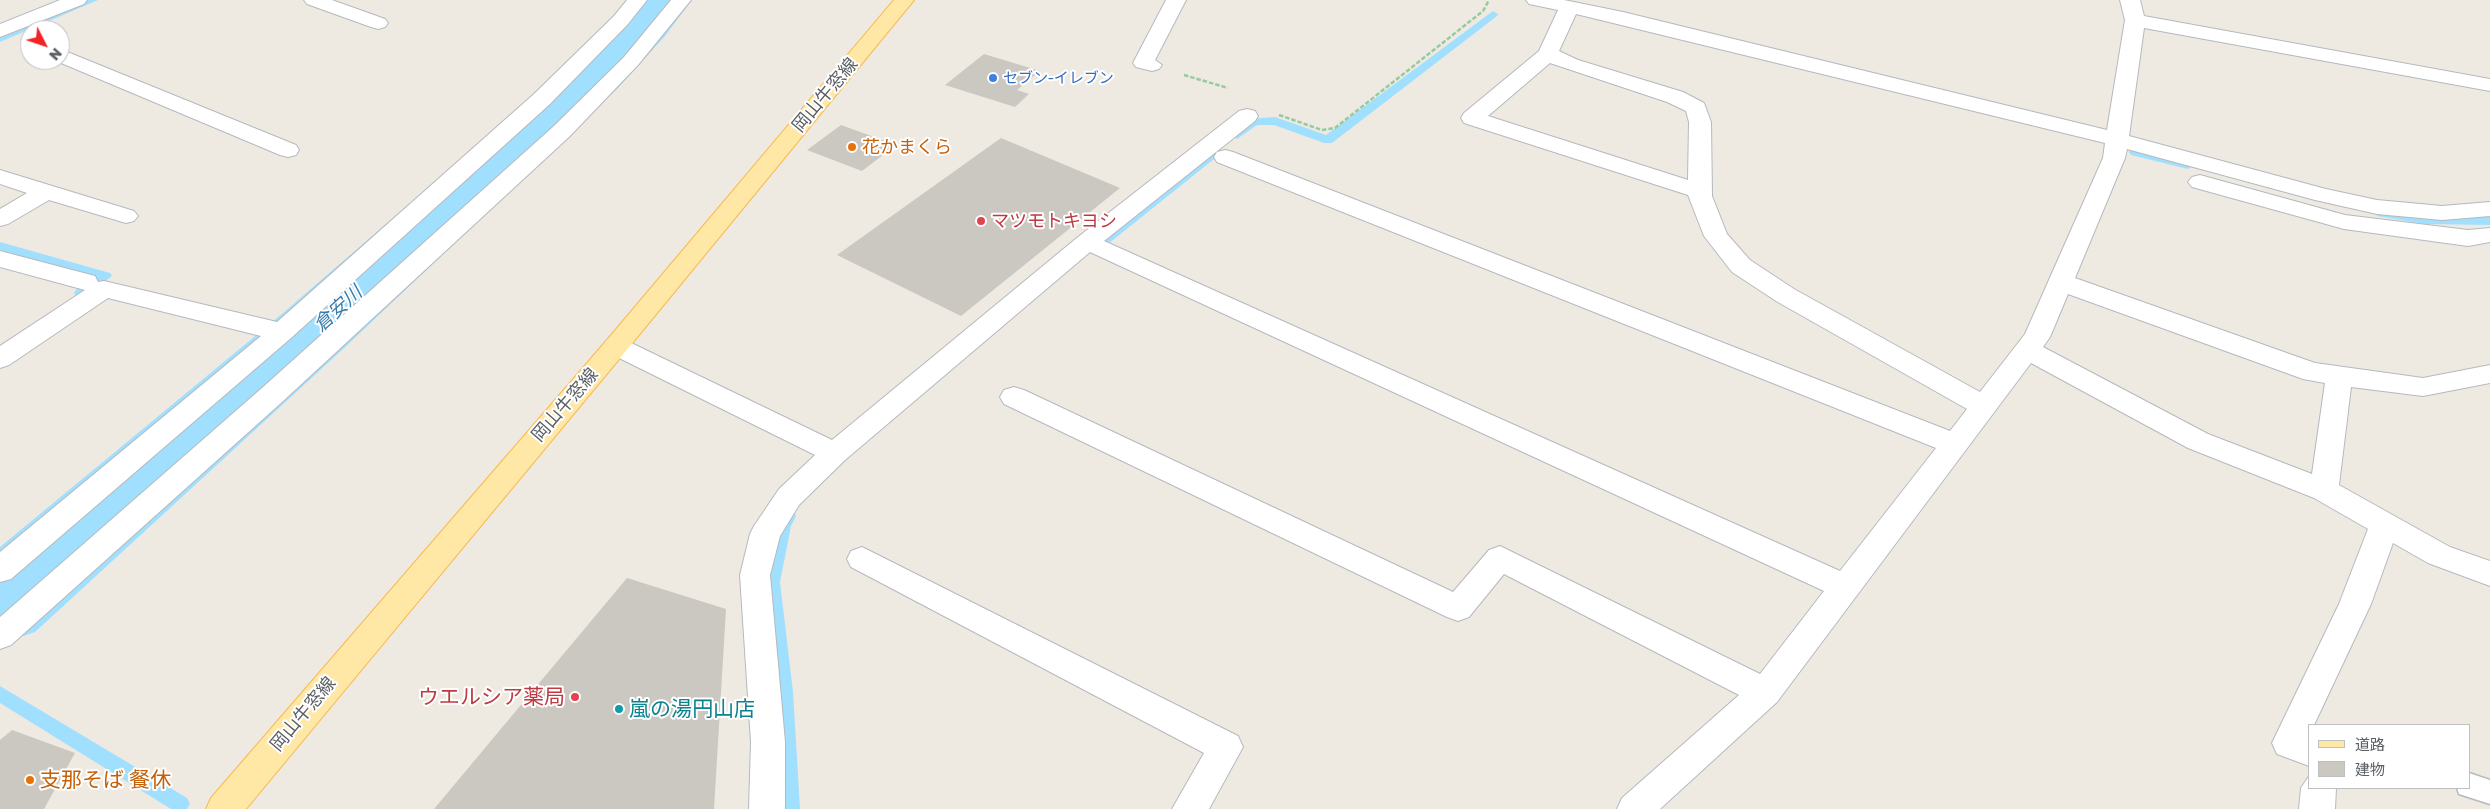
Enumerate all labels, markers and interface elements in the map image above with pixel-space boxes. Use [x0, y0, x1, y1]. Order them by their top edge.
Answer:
north arrow [20, 20, 70, 70]
text: N [46, 45, 66, 64]
street label: 岡山牛窓線 [788, 54, 862, 136]
place label: セブン-イレブン [1003, 69, 1114, 87]
marker: セブン-イレブン [987, 72, 999, 84]
place label: 花かまくら [862, 136, 952, 158]
marker: 花かまくら [846, 141, 858, 153]
place label: マツモトキヨシ [991, 210, 1117, 232]
marker: マツモトキヨシ [975, 215, 987, 227]
water label: 倉安川 [309, 281, 367, 337]
street label: 岡山牛窓線 [527, 364, 603, 446]
street label: 岡山牛窓線 [266, 673, 340, 755]
place label: ウエルシア薬局 [418, 684, 565, 710]
marker: ウエルシア薬局 [569, 691, 581, 703]
place label: 嵐の湯円山店 [629, 696, 755, 722]
marker: 嵐の湯円山店 [613, 703, 625, 715]
legend [2308, 724, 2470, 789]
text: 道路 [2355, 735, 2385, 753]
text: 建物 [2355, 760, 2385, 778]
place label: 支那そば 餐休 [40, 767, 171, 793]
marker: 支那そば 餐休 [24, 774, 36, 786]

